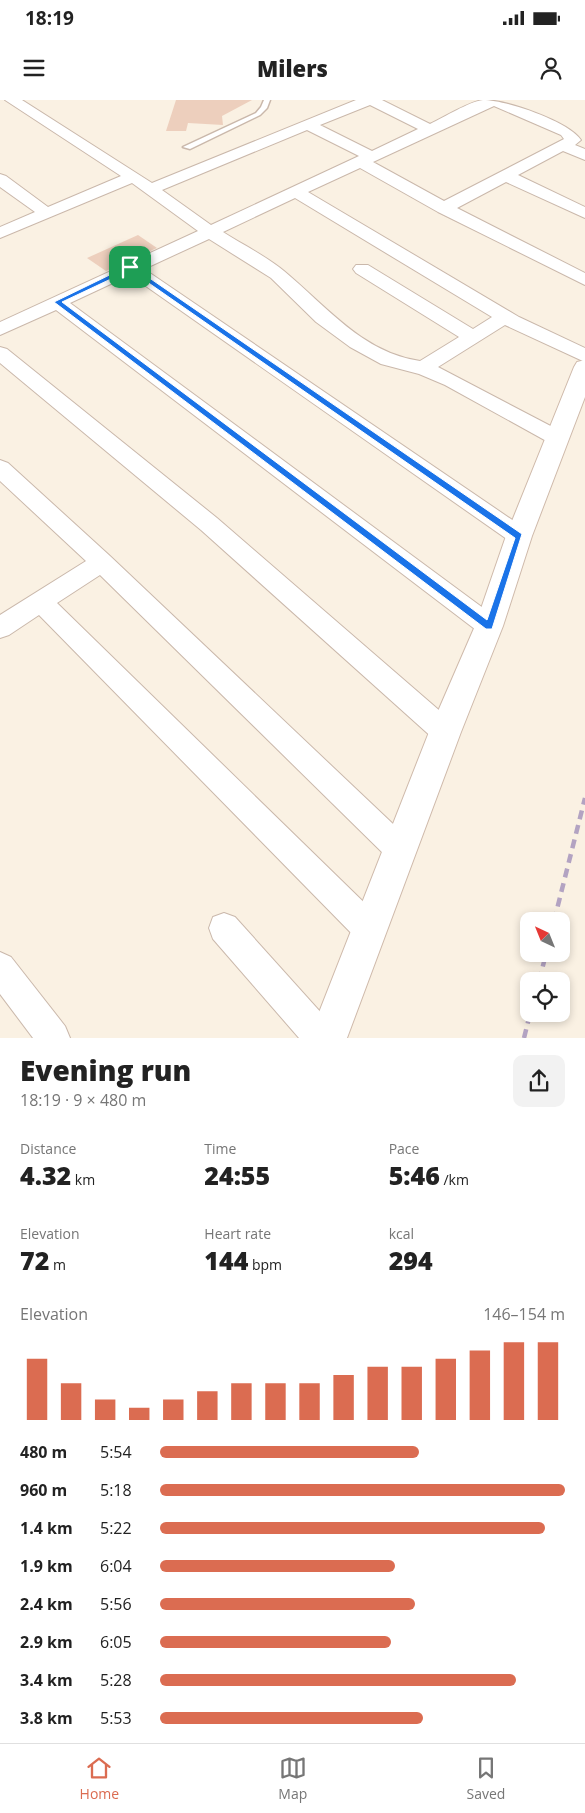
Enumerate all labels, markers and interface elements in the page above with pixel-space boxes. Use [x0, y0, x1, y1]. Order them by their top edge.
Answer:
text: 18:19 [25, 5, 74, 31]
text: Milers [257, 53, 328, 83]
icon: menu [20, 54, 48, 82]
icon: person [537, 54, 565, 82]
pin [109, 246, 151, 288]
icon: arrive [116, 253, 144, 281]
north arrow [520, 912, 570, 962]
map controls [520, 912, 570, 1022]
button: locate [520, 972, 570, 1022]
text: Evening run [20, 1051, 191, 1089]
button: share [513, 1055, 565, 1107]
text: 18:19 · 9 × 480 m [20, 1089, 146, 1111]
text: Distance [20, 1139, 76, 1158]
text: Time [204, 1139, 236, 1158]
text: Pace [389, 1139, 419, 1158]
text: 4.32 [20, 1158, 71, 1192]
text: 24:55 [204, 1158, 270, 1192]
text: 5:46 [389, 1158, 440, 1192]
text: km [71, 1170, 95, 1189]
text: /km [440, 1170, 469, 1189]
text: Elevation [20, 1224, 79, 1243]
text: Heart rate [204, 1224, 271, 1243]
text: kcal [389, 1224, 414, 1243]
text: 72 [20, 1243, 49, 1277]
text: 144 [204, 1243, 248, 1277]
text: 294 [389, 1243, 433, 1277]
text: m [49, 1255, 66, 1274]
text: bpm [248, 1255, 282, 1274]
text: Elevation [20, 1303, 88, 1325]
text: 146–154 m [483, 1303, 565, 1325]
text: 480 m [20, 1441, 67, 1463]
text: 5:54 [100, 1441, 132, 1463]
text: 960 m [20, 1479, 67, 1501]
text: 5:18 [100, 1479, 132, 1501]
text: 1.4 km [20, 1517, 73, 1539]
text: 5:22 [100, 1517, 132, 1539]
text: 1.9 km [20, 1555, 73, 1577]
text: 6:04 [100, 1555, 132, 1577]
text: 2.4 km [20, 1593, 73, 1615]
text: 5:56 [100, 1593, 132, 1615]
text: 2.9 km [20, 1631, 73, 1653]
text: 6:05 [100, 1631, 132, 1653]
text: 3.4 km [20, 1669, 73, 1691]
text: 5:28 [100, 1669, 132, 1691]
text: 3.8 km [20, 1707, 73, 1729]
text: 5:53 [100, 1707, 132, 1729]
tab: Home [80, 1754, 119, 1803]
tab: Map [278, 1754, 307, 1803]
tab: Saved [466, 1754, 505, 1803]

